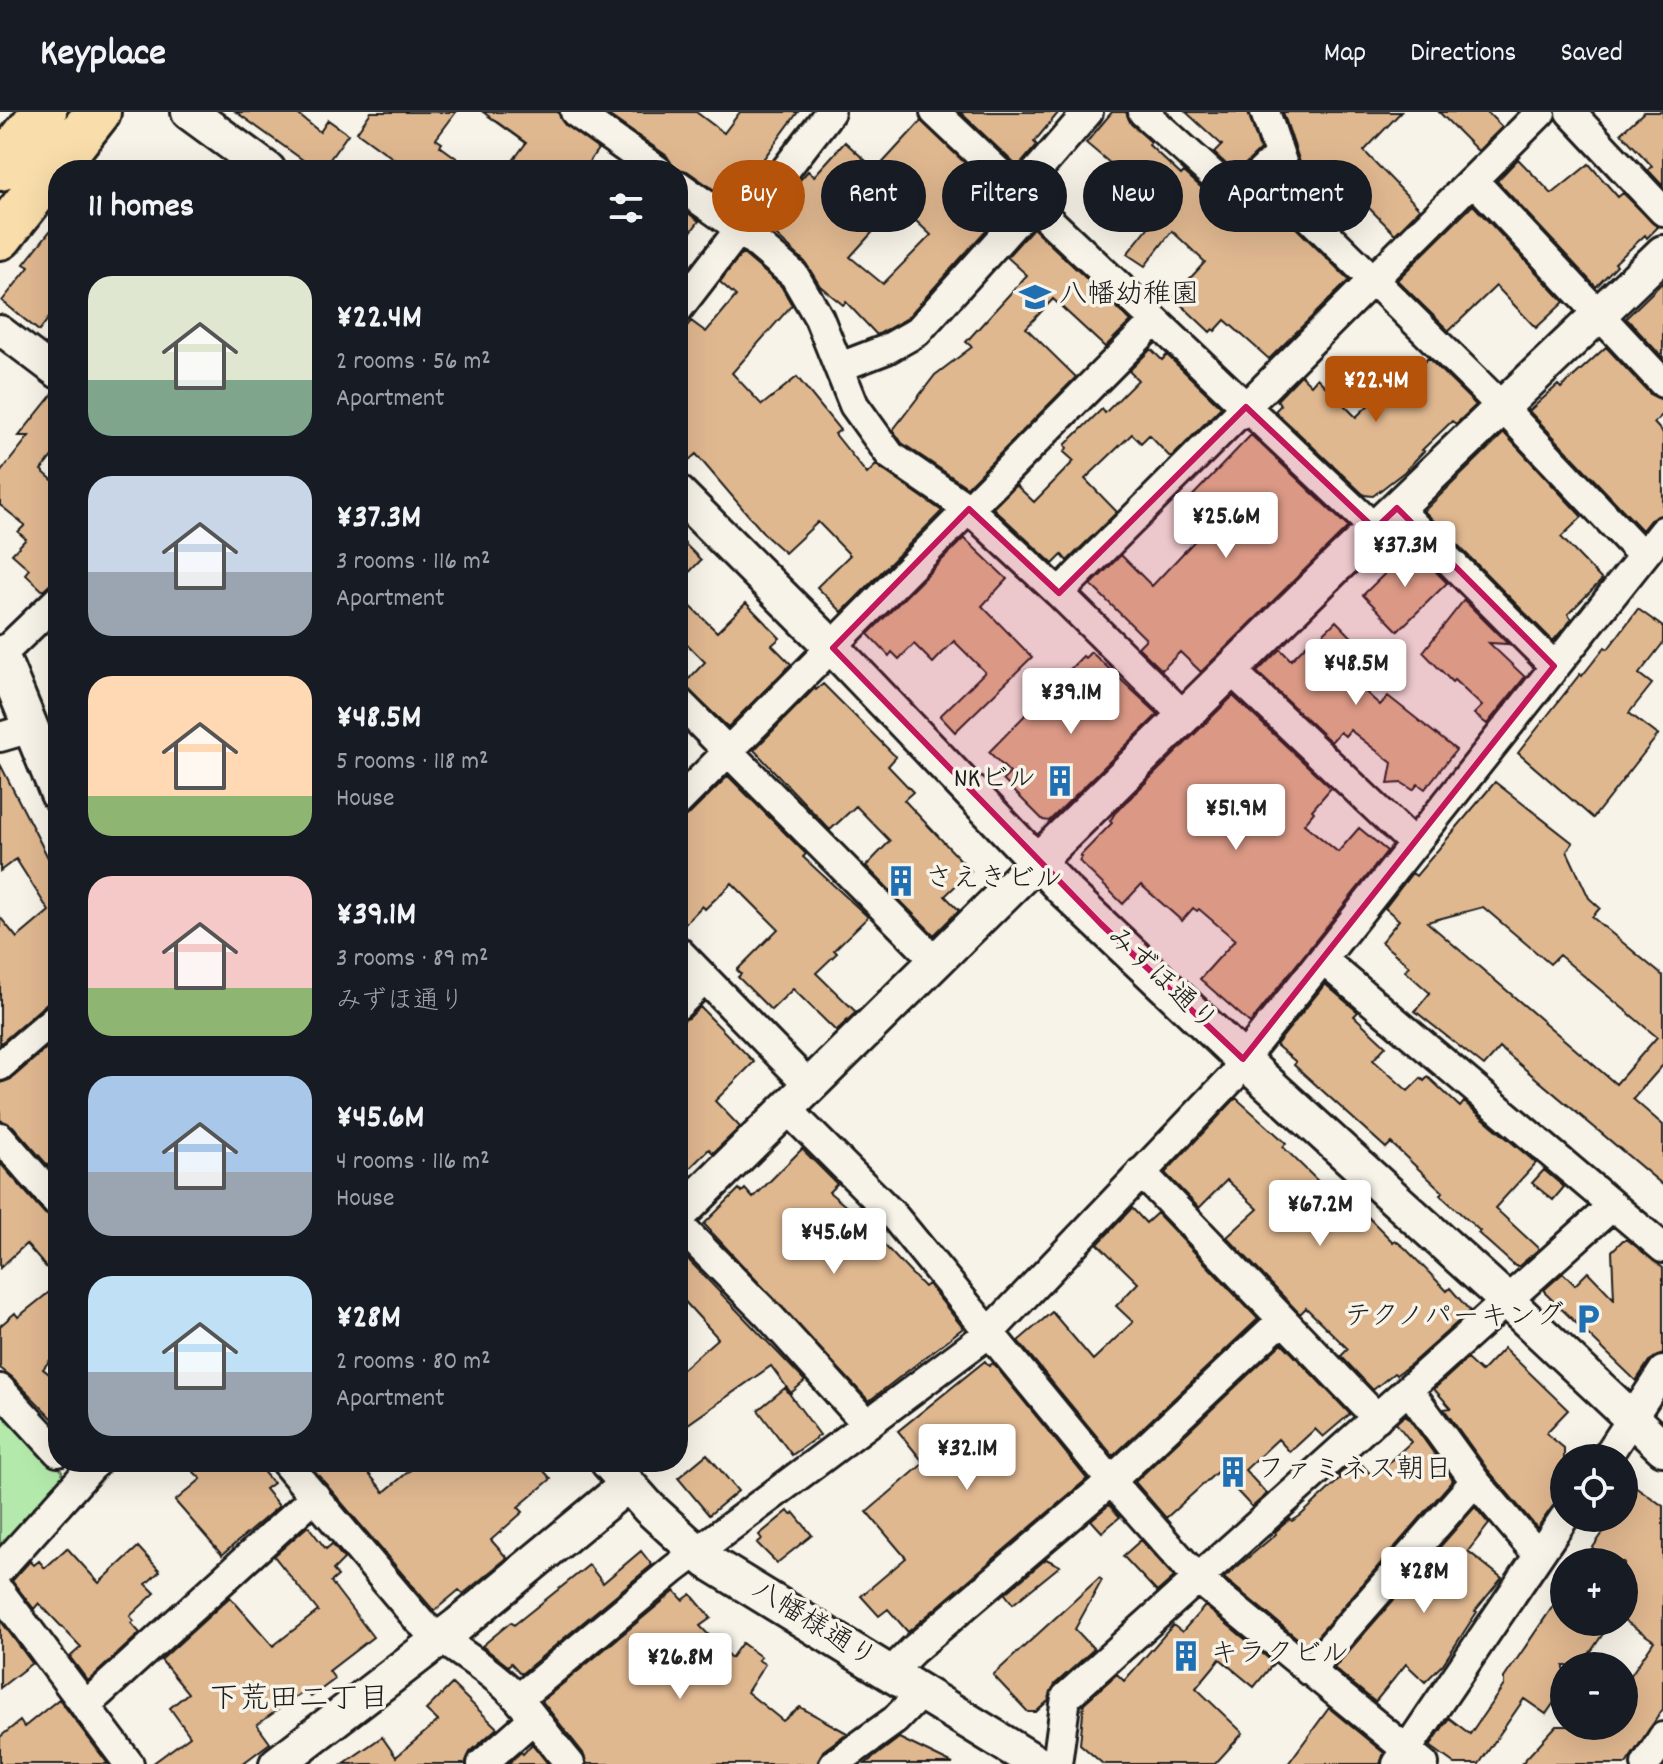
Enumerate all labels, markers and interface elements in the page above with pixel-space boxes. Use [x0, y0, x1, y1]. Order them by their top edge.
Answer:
text: Keyplace [40, 28, 166, 83]
text: Map [1324, 35, 1366, 75]
text: Directions [1410, 35, 1516, 75]
text: Saved [1560, 35, 1623, 75]
chip: Buy [712, 160, 805, 232]
chip: Rent [821, 160, 926, 232]
chip: Filters [942, 160, 1067, 232]
chip: New [1083, 160, 1183, 232]
chip: Apartment [1199, 160, 1372, 232]
text: 11 homes [88, 184, 194, 233]
icon: filters [604, 186, 648, 230]
place label: 八幡幼稚園 [1059, 277, 1199, 317]
school or university icon: 八幡幼稚園 [1018, 280, 1052, 314]
text: ¥22.4M [336, 295, 422, 344]
icon: home [152, 308, 248, 404]
text: 2 rooms · 56 m² [336, 344, 491, 381]
pin: ¥22.4M [1311, 356, 1441, 424]
text: ¥22.4M [1343, 363, 1409, 400]
text: Apartment [336, 381, 445, 418]
pin: ¥25.6M [1161, 492, 1291, 560]
text: ¥37.3M [336, 495, 421, 544]
text: ¥25.6M [1192, 499, 1260, 536]
icon: home [152, 508, 248, 604]
pin: ¥37.3M [1340, 521, 1470, 589]
text: ¥37.3M [1372, 528, 1438, 565]
text: 3 rooms · 116 m² [336, 544, 490, 581]
text: Apartment [336, 581, 445, 618]
pin: ¥48.5M [1291, 639, 1421, 707]
text: ¥48.5M [1323, 646, 1389, 683]
pin: ¥39.1M [1006, 668, 1136, 736]
text: ¥39.1M [1040, 675, 1102, 712]
text: ¥48.5M [336, 695, 422, 744]
icon: home [152, 708, 248, 804]
text: 5 rooms · 118 m² [336, 744, 489, 781]
place label: NKビル [954, 761, 1036, 801]
building icon: NKビル [1043, 764, 1077, 798]
text: House [336, 781, 394, 818]
pin: ¥51.9M [1171, 784, 1301, 852]
text: ¥51.9M [1205, 791, 1267, 828]
place label: さえきビル [925, 861, 1063, 901]
building icon: さえきビル [884, 864, 918, 898]
text: ¥39.1M [336, 892, 416, 941]
icon: home [152, 908, 248, 1004]
street label: みずほ通り [1096, 919, 1224, 1043]
text: 3 rooms · 89 m² [336, 941, 489, 978]
text: みずほ通り [336, 984, 465, 1021]
text: ¥45.6M [336, 1095, 425, 1144]
icon: home [152, 1108, 248, 1204]
text: 4 rooms · 116 m² [336, 1144, 490, 1181]
pin: ¥67.2M [1255, 1180, 1385, 1248]
text: House [336, 1181, 394, 1218]
text: ¥67.2M [1287, 1187, 1353, 1224]
pin: ¥45.6M [769, 1208, 899, 1276]
text: ¥45.6M [800, 1215, 868, 1252]
text: ¥28M [336, 1295, 401, 1344]
place label: テクノパーキング [1344, 1299, 1564, 1339]
parking icon: テクノパーキング [1571, 1302, 1605, 1336]
icon: home [152, 1308, 248, 1404]
text: 2 rooms · 80 m² [336, 1344, 491, 1381]
text: Apartment [336, 1381, 445, 1418]
pin: ¥32.1M [902, 1424, 1032, 1492]
text: ¥32.1M [937, 1431, 997, 1468]
map controls [1550, 1444, 1638, 1740]
button: locate [1550, 1444, 1638, 1532]
place label: ファミネス朝日 [1257, 1452, 1452, 1492]
building icon: ファミネス朝日 [1216, 1455, 1250, 1489]
pin: ¥28M [1377, 1547, 1471, 1615]
button: + [1550, 1548, 1638, 1636]
text: ¥28M [1399, 1554, 1449, 1591]
street label: 八幡様通り [743, 1572, 883, 1680]
pin: ¥26.8M [615, 1633, 745, 1701]
place label: キラクビル [1210, 1636, 1349, 1676]
building icon: キラクビル [1169, 1639, 1203, 1673]
text: ¥26.8M [647, 1640, 713, 1677]
button: − [1550, 1652, 1638, 1740]
district label: 下荒田二丁目 [209, 1680, 389, 1723]

